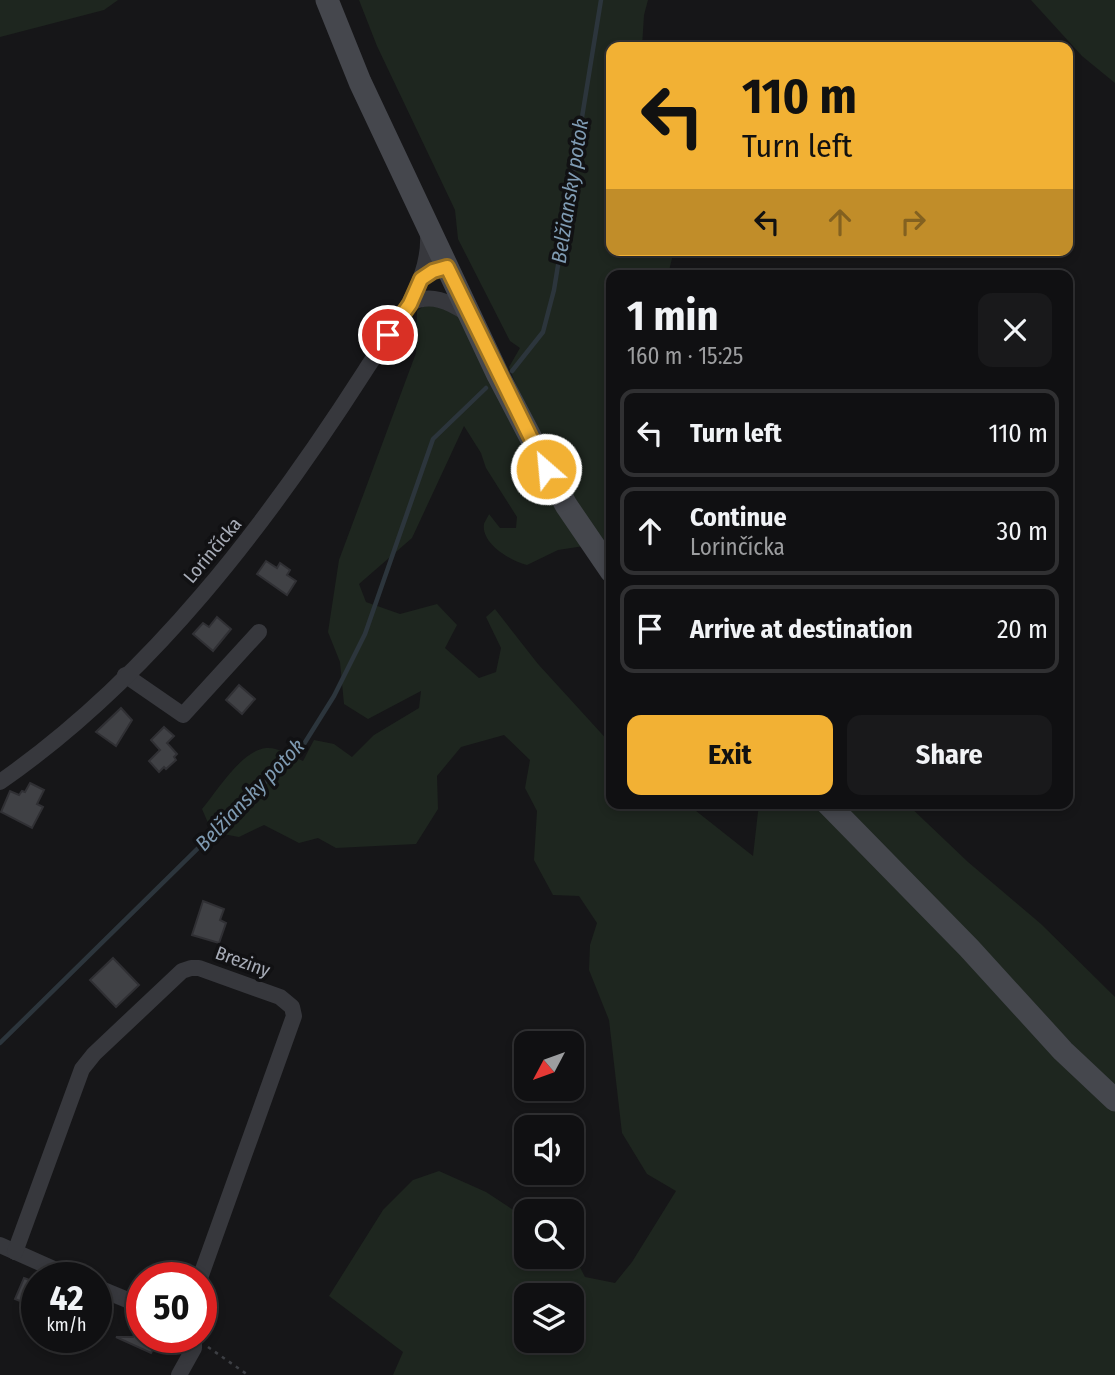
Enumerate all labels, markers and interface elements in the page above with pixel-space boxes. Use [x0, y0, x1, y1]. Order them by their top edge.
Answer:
text: 110 m [742, 67, 857, 126]
icon: left [627, 70, 718, 161]
water label: Belžiansky potok [546, 117, 594, 265]
text: Turn left [742, 127, 852, 165]
icon: left [748, 203, 786, 241]
icon: ahead [821, 203, 859, 241]
icon: right [894, 203, 932, 241]
text: 1 min [627, 291, 718, 341]
button: close [978, 293, 1052, 367]
pin [358, 305, 418, 365]
icon: arrive [369, 316, 407, 354]
text: 160 m · 15:25 [627, 342, 743, 370]
icon: left [631, 414, 669, 452]
text: Turn left [690, 418, 782, 449]
text: 110 m [988, 418, 1048, 449]
position arrow [509, 432, 583, 506]
text: Continue [690, 502, 787, 533]
icon: ahead [631, 512, 669, 550]
street label: Lorinčícka [178, 513, 246, 588]
text: 30 m [997, 516, 1048, 547]
text: Lorinčícka [690, 533, 785, 561]
icon: arrive [631, 610, 669, 648]
text: Arrive at destination [690, 614, 913, 645]
text: 20 m [997, 614, 1048, 645]
button: Exit [627, 715, 833, 795]
button: Share [847, 715, 1052, 795]
water label: Belžiansky potok [190, 733, 310, 857]
street label: Breziny [212, 941, 274, 982]
north arrow [514, 1031, 584, 1101]
map controls [514, 1031, 584, 1353]
button: sound [514, 1115, 584, 1185]
button: search [514, 1199, 584, 1269]
speed limit sign: 50 [126, 1262, 217, 1353]
text: 42 [50, 1277, 83, 1319]
button: layers [514, 1283, 584, 1353]
text: km/h [46, 1314, 87, 1336]

